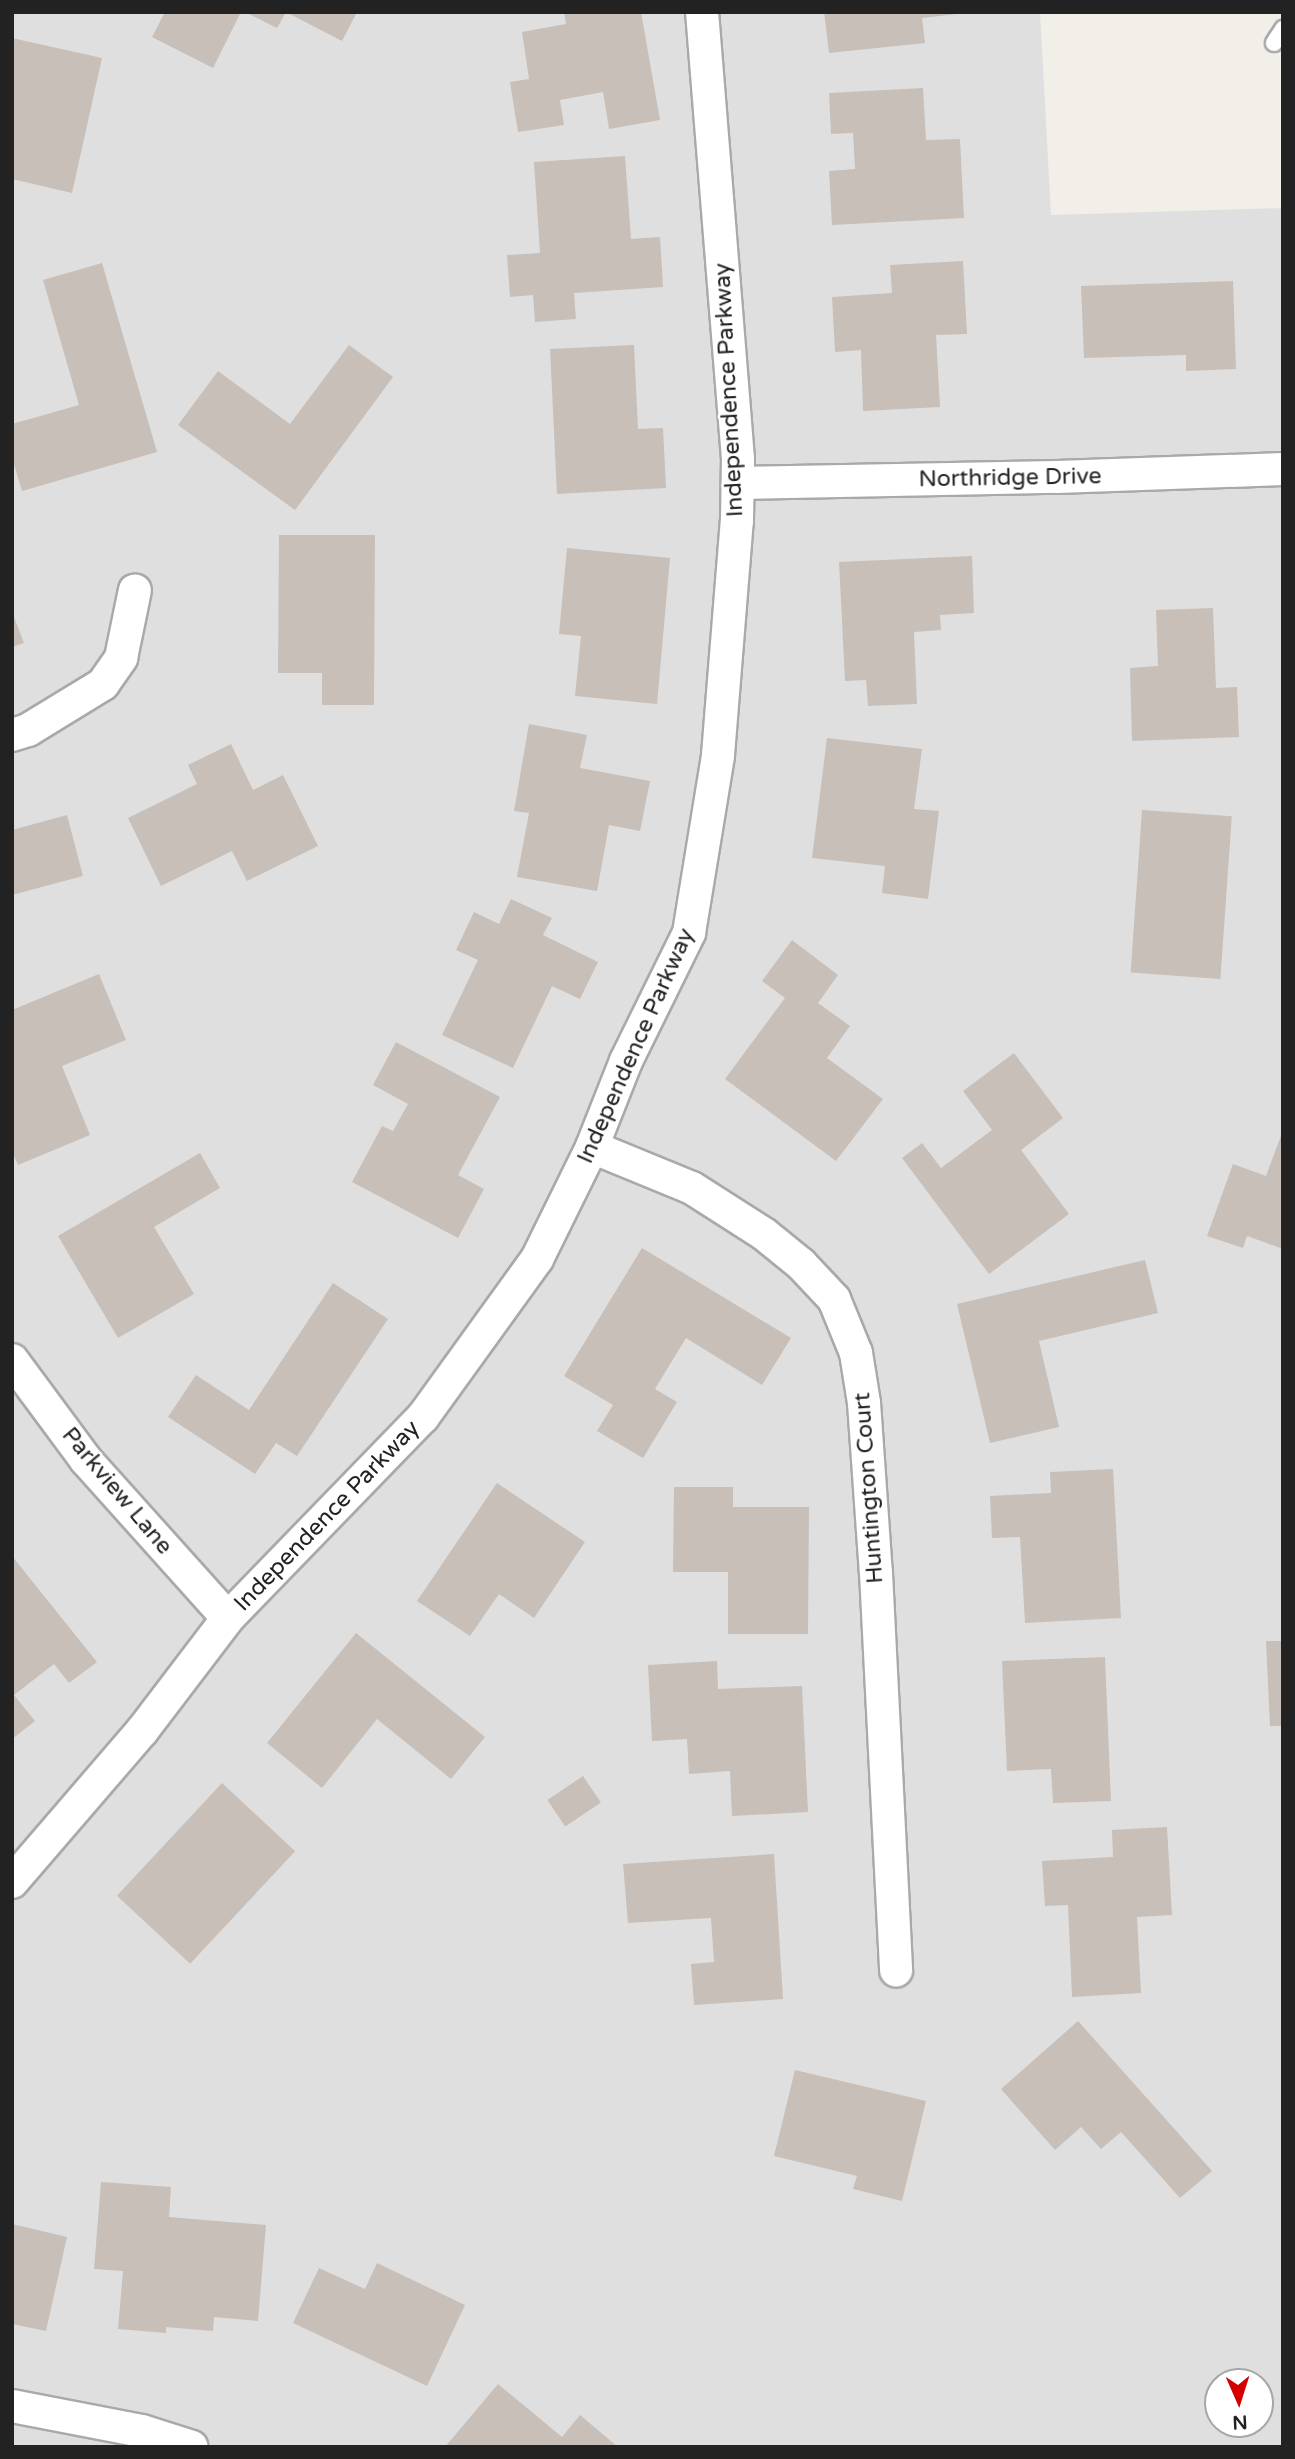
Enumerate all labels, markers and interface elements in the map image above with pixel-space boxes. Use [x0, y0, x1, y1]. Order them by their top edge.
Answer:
street label: Independence Parkway [709, 262, 749, 518]
street label: Northridge Drive [918, 463, 1102, 493]
street label: Independence Parkway [572, 924, 700, 1168]
street label: Huntington Court [849, 1391, 889, 1585]
street label: Independence Parkway [229, 1415, 425, 1617]
street label: Parkview Lane [56, 1422, 178, 1560]
north arrow [1204, 2368, 1274, 2438]
text: N [1232, 2411, 1248, 2433]

